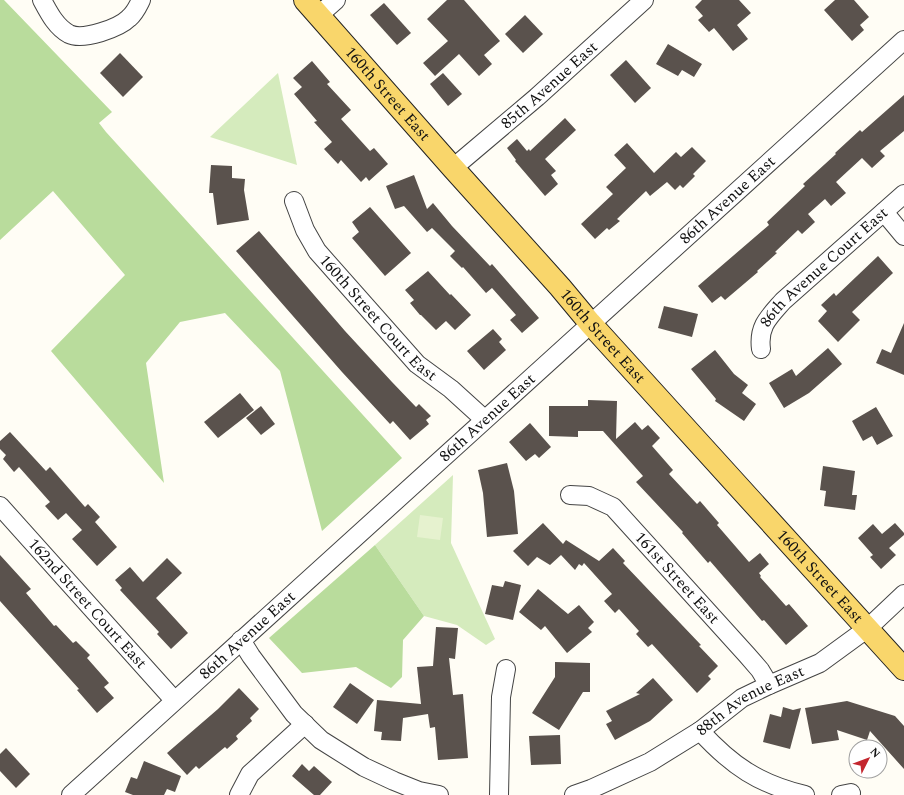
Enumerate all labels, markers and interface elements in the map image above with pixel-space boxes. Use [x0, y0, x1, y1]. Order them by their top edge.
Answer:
street label: 85th Avenue East [495, 35, 603, 135]
street label: 160th Street East [339, 41, 436, 147]
street label: 86th Avenue East [674, 150, 781, 250]
street label: 86th Avenue Court East [754, 201, 894, 332]
street label: 160th Street Court East [313, 249, 442, 387]
street label: 160th Street East [554, 283, 652, 389]
street label: 86th Avenue East [434, 367, 541, 468]
street label: 160th Street East [771, 524, 869, 629]
street label: 161st Street East [629, 526, 726, 630]
street label: 162nd Street Court East [22, 533, 153, 674]
street label: 86th Avenue East [194, 585, 301, 685]
street label: 88th Avenue East [691, 659, 808, 742]
north arrow [848, 739, 888, 779]
text: N [866, 744, 884, 762]

